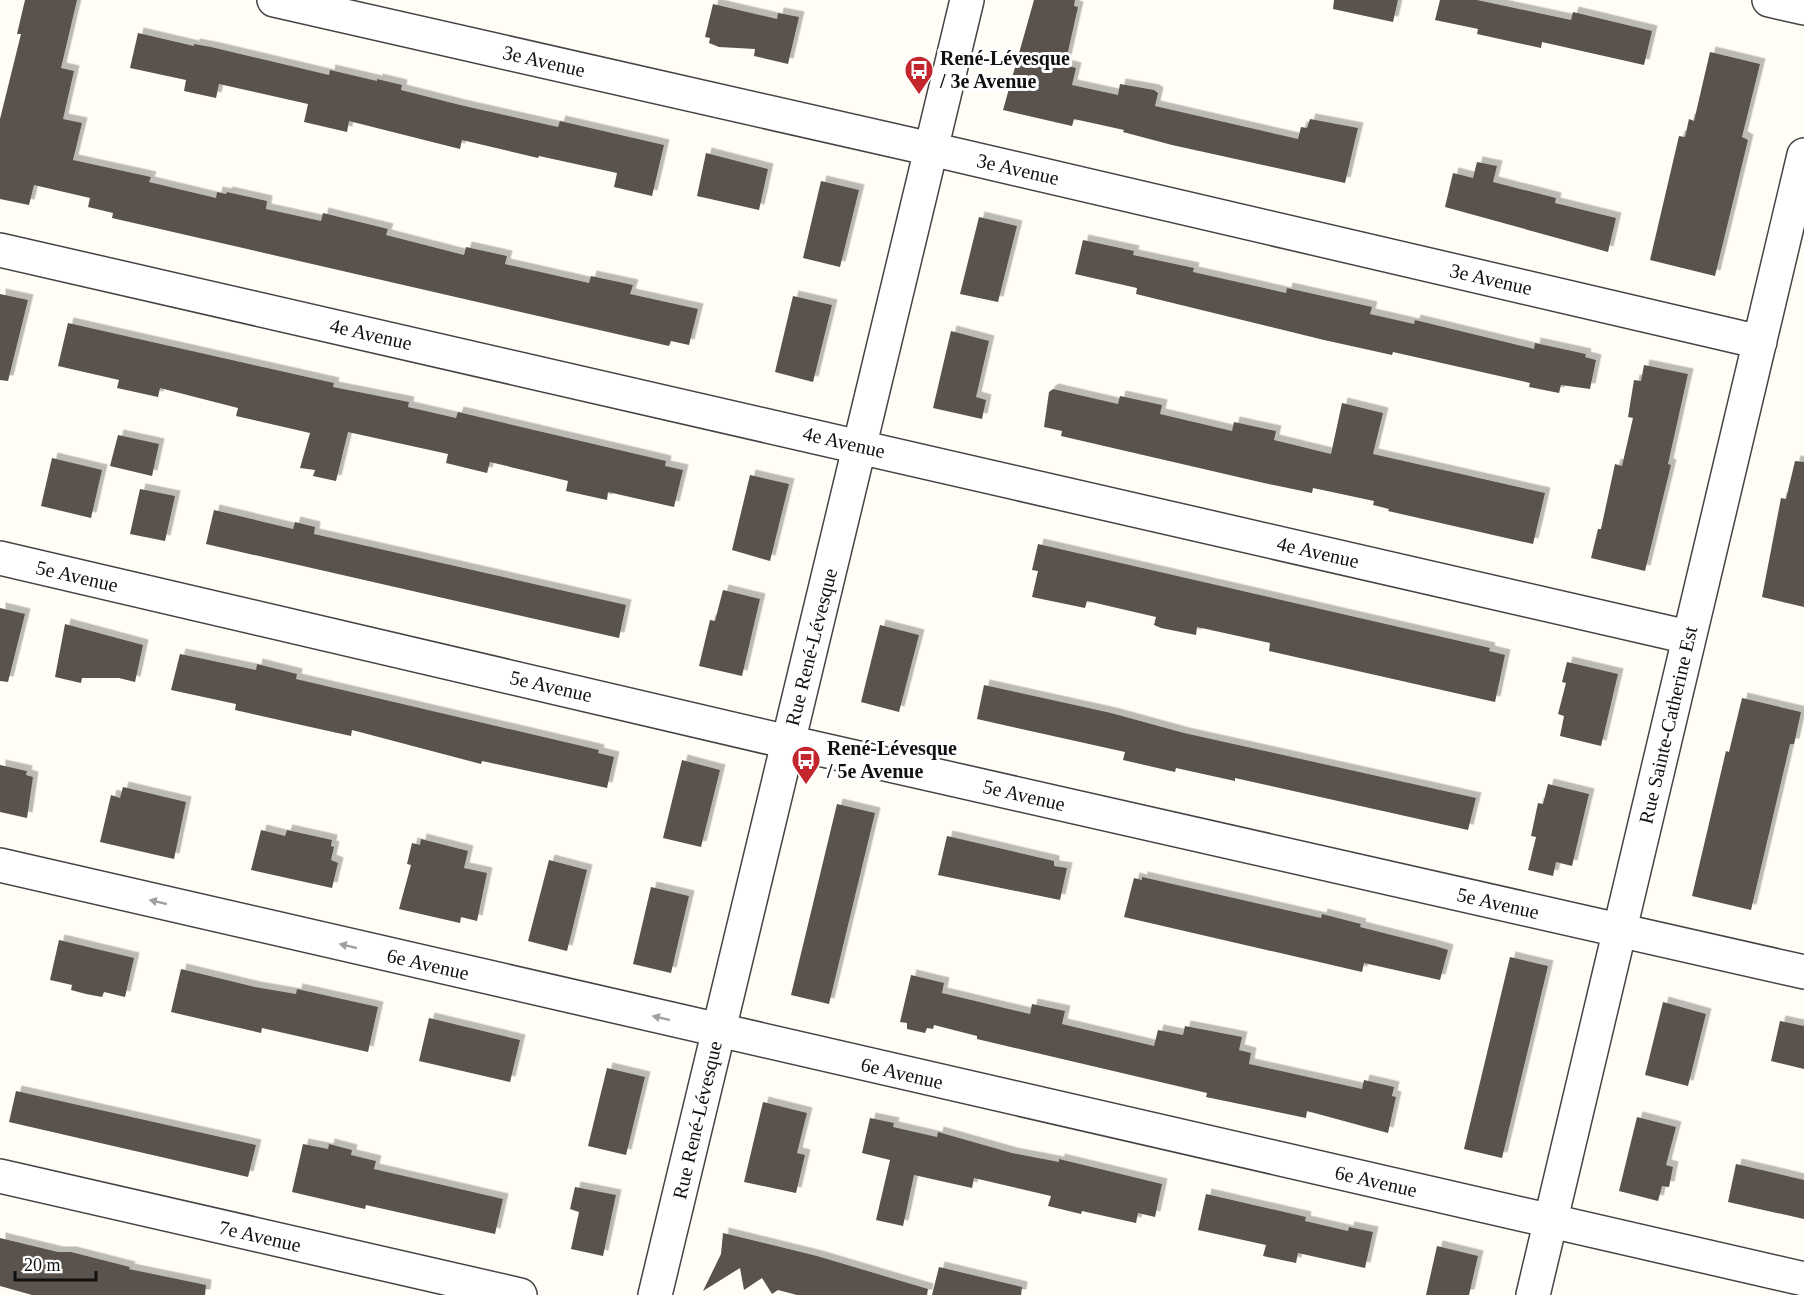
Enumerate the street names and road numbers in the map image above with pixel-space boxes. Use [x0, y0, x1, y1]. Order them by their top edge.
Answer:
street label: 3e Avenue [501, 41, 587, 81]
street label: 3e Avenue [975, 149, 1061, 189]
street label: 3e Avenue [1448, 259, 1534, 299]
street label: 4e Avenue [328, 314, 414, 354]
street label: 4e Avenue [801, 422, 887, 462]
street label: 4e Avenue [1275, 532, 1361, 572]
street label: 5e Avenue [34, 556, 120, 596]
street label: Rue René-Lévesque [781, 566, 842, 728]
street label: Rue Sainte-Catherine Est [1635, 624, 1702, 826]
street label: 5e Avenue [508, 666, 594, 706]
street label: 5e Avenue [981, 775, 1067, 815]
street label: 5e Avenue [1455, 883, 1541, 923]
street label: 6e Avenue [385, 944, 471, 984]
street label: Rue René-Lévesque [668, 1039, 727, 1201]
street label: 6e Avenue [859, 1053, 945, 1093]
street label: 6e Avenue [1333, 1161, 1419, 1201]
street label: 7e Avenue [217, 1216, 303, 1256]

